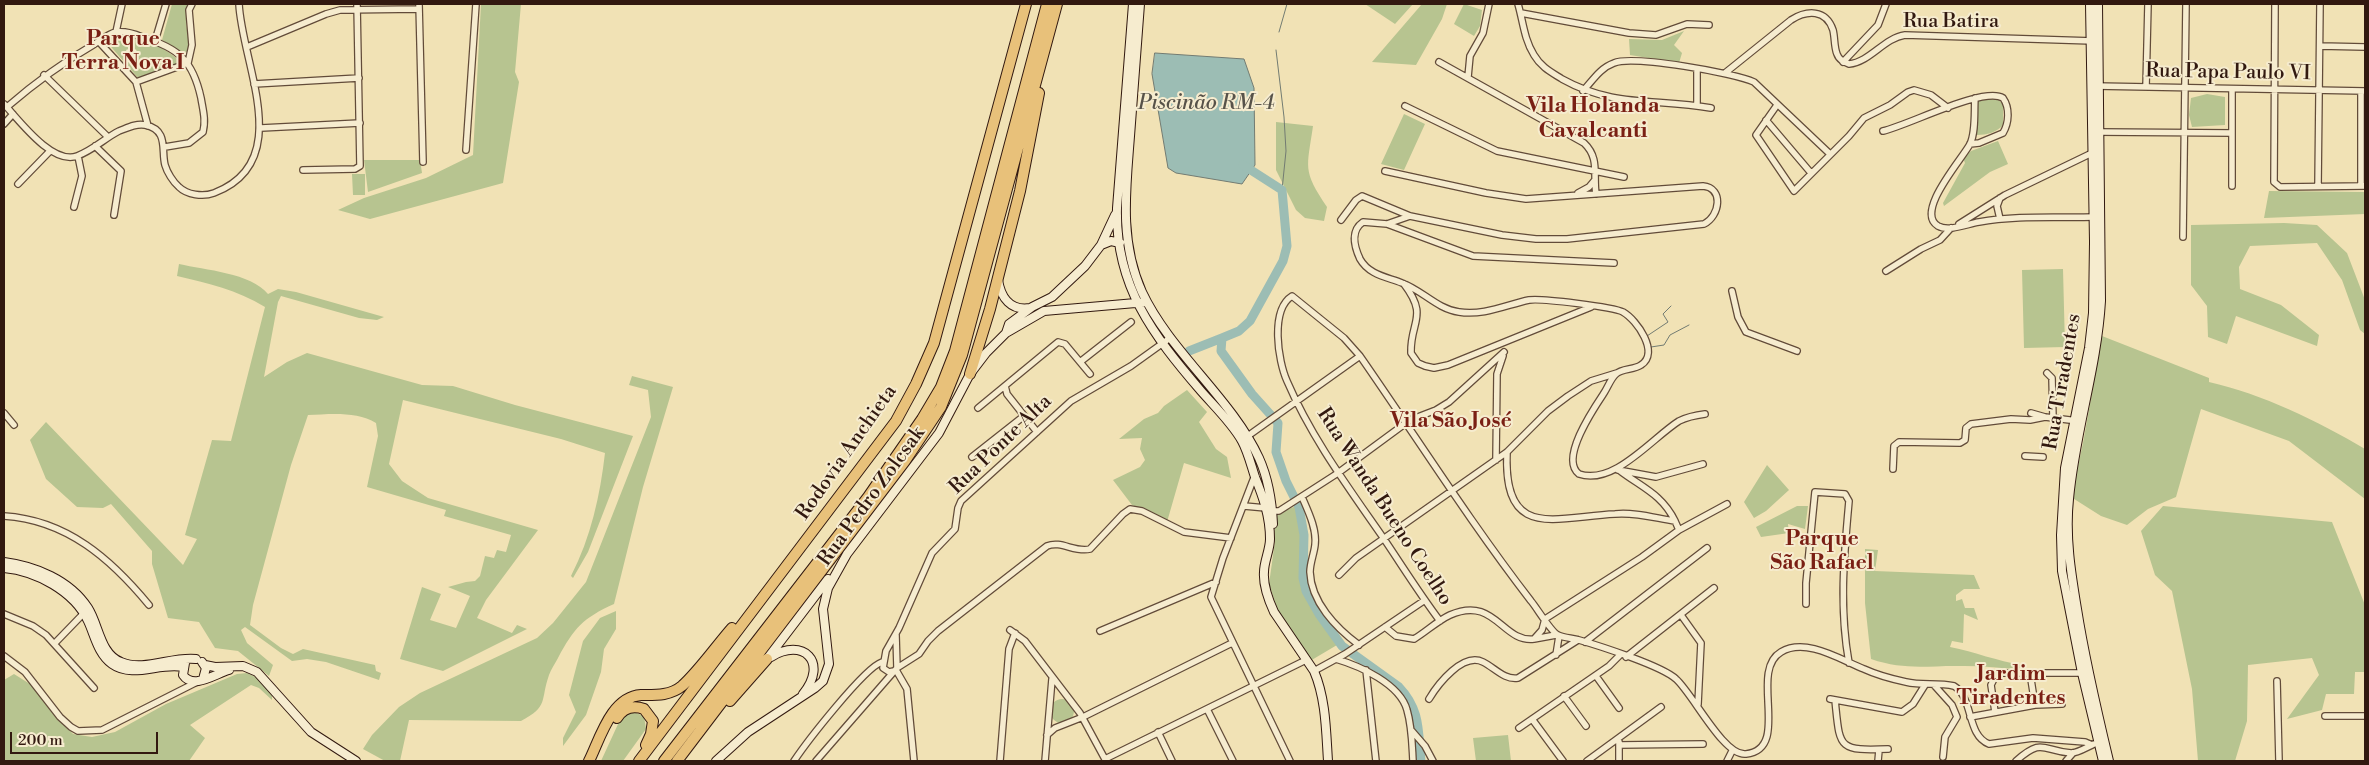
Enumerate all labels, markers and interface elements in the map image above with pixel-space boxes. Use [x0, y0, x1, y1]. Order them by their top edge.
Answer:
street label: Rua Batira [1903, 10, 1999, 34]
district label: Parque Terra Nova I [62, 27, 184, 77]
street label: Rua Papa Paulo VI [2145, 60, 2311, 86]
water label: Piscinão RM-4 [1138, 91, 1274, 117]
district label: Vila Holanda Cavalcanti [1526, 94, 1660, 146]
street label: Rua Tiradentes [2039, 312, 2087, 452]
street label: Rodovia Anchieta [791, 381, 903, 525]
street label: Rua Ponte Alta [945, 390, 1057, 500]
street label: Rua Wanda Bueno Coelho [1311, 404, 1457, 610]
district label: Vila São José [1390, 409, 1512, 435]
street label: Rua Pedro Zolcsak [813, 423, 931, 571]
district label: Parque São Rafael [1770, 527, 1874, 577]
district label: Jardim Tiradentes [1957, 662, 2065, 712]
scale bar [12, 722, 160, 754]
text: 200 m [18, 731, 63, 750]

